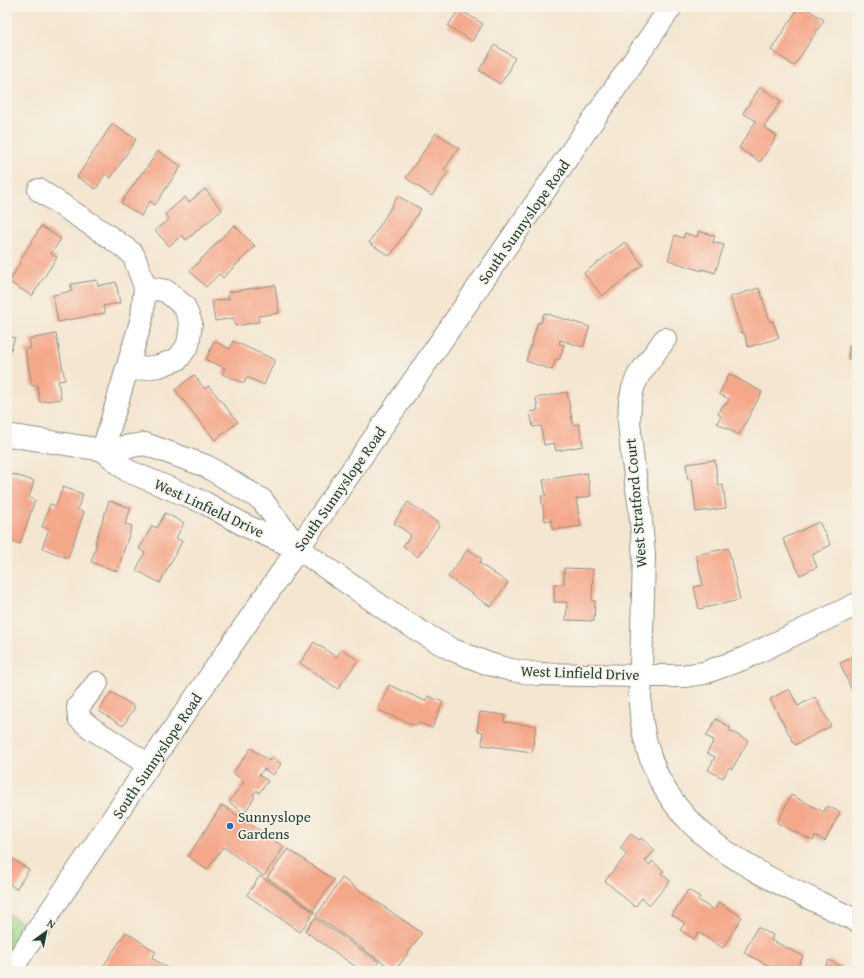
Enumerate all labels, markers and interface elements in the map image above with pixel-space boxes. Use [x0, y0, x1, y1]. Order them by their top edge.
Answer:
street label: South Sunnyslope Road [473, 155, 574, 288]
street label: South Sunnyslope Road [289, 422, 390, 555]
street label: West Stratford Court [619, 437, 652, 569]
street label: West Linfield Drive [151, 473, 268, 542]
street label: West Linfield Drive [520, 660, 640, 685]
street label: South Sunnyslope Road [107, 689, 207, 823]
place label: Sunnyslope Gardens [238, 806, 311, 844]
marker: Sunnyslope Gardens [225, 821, 235, 831]
north arrow [26, 912, 66, 952]
text: N [44, 915, 59, 933]

